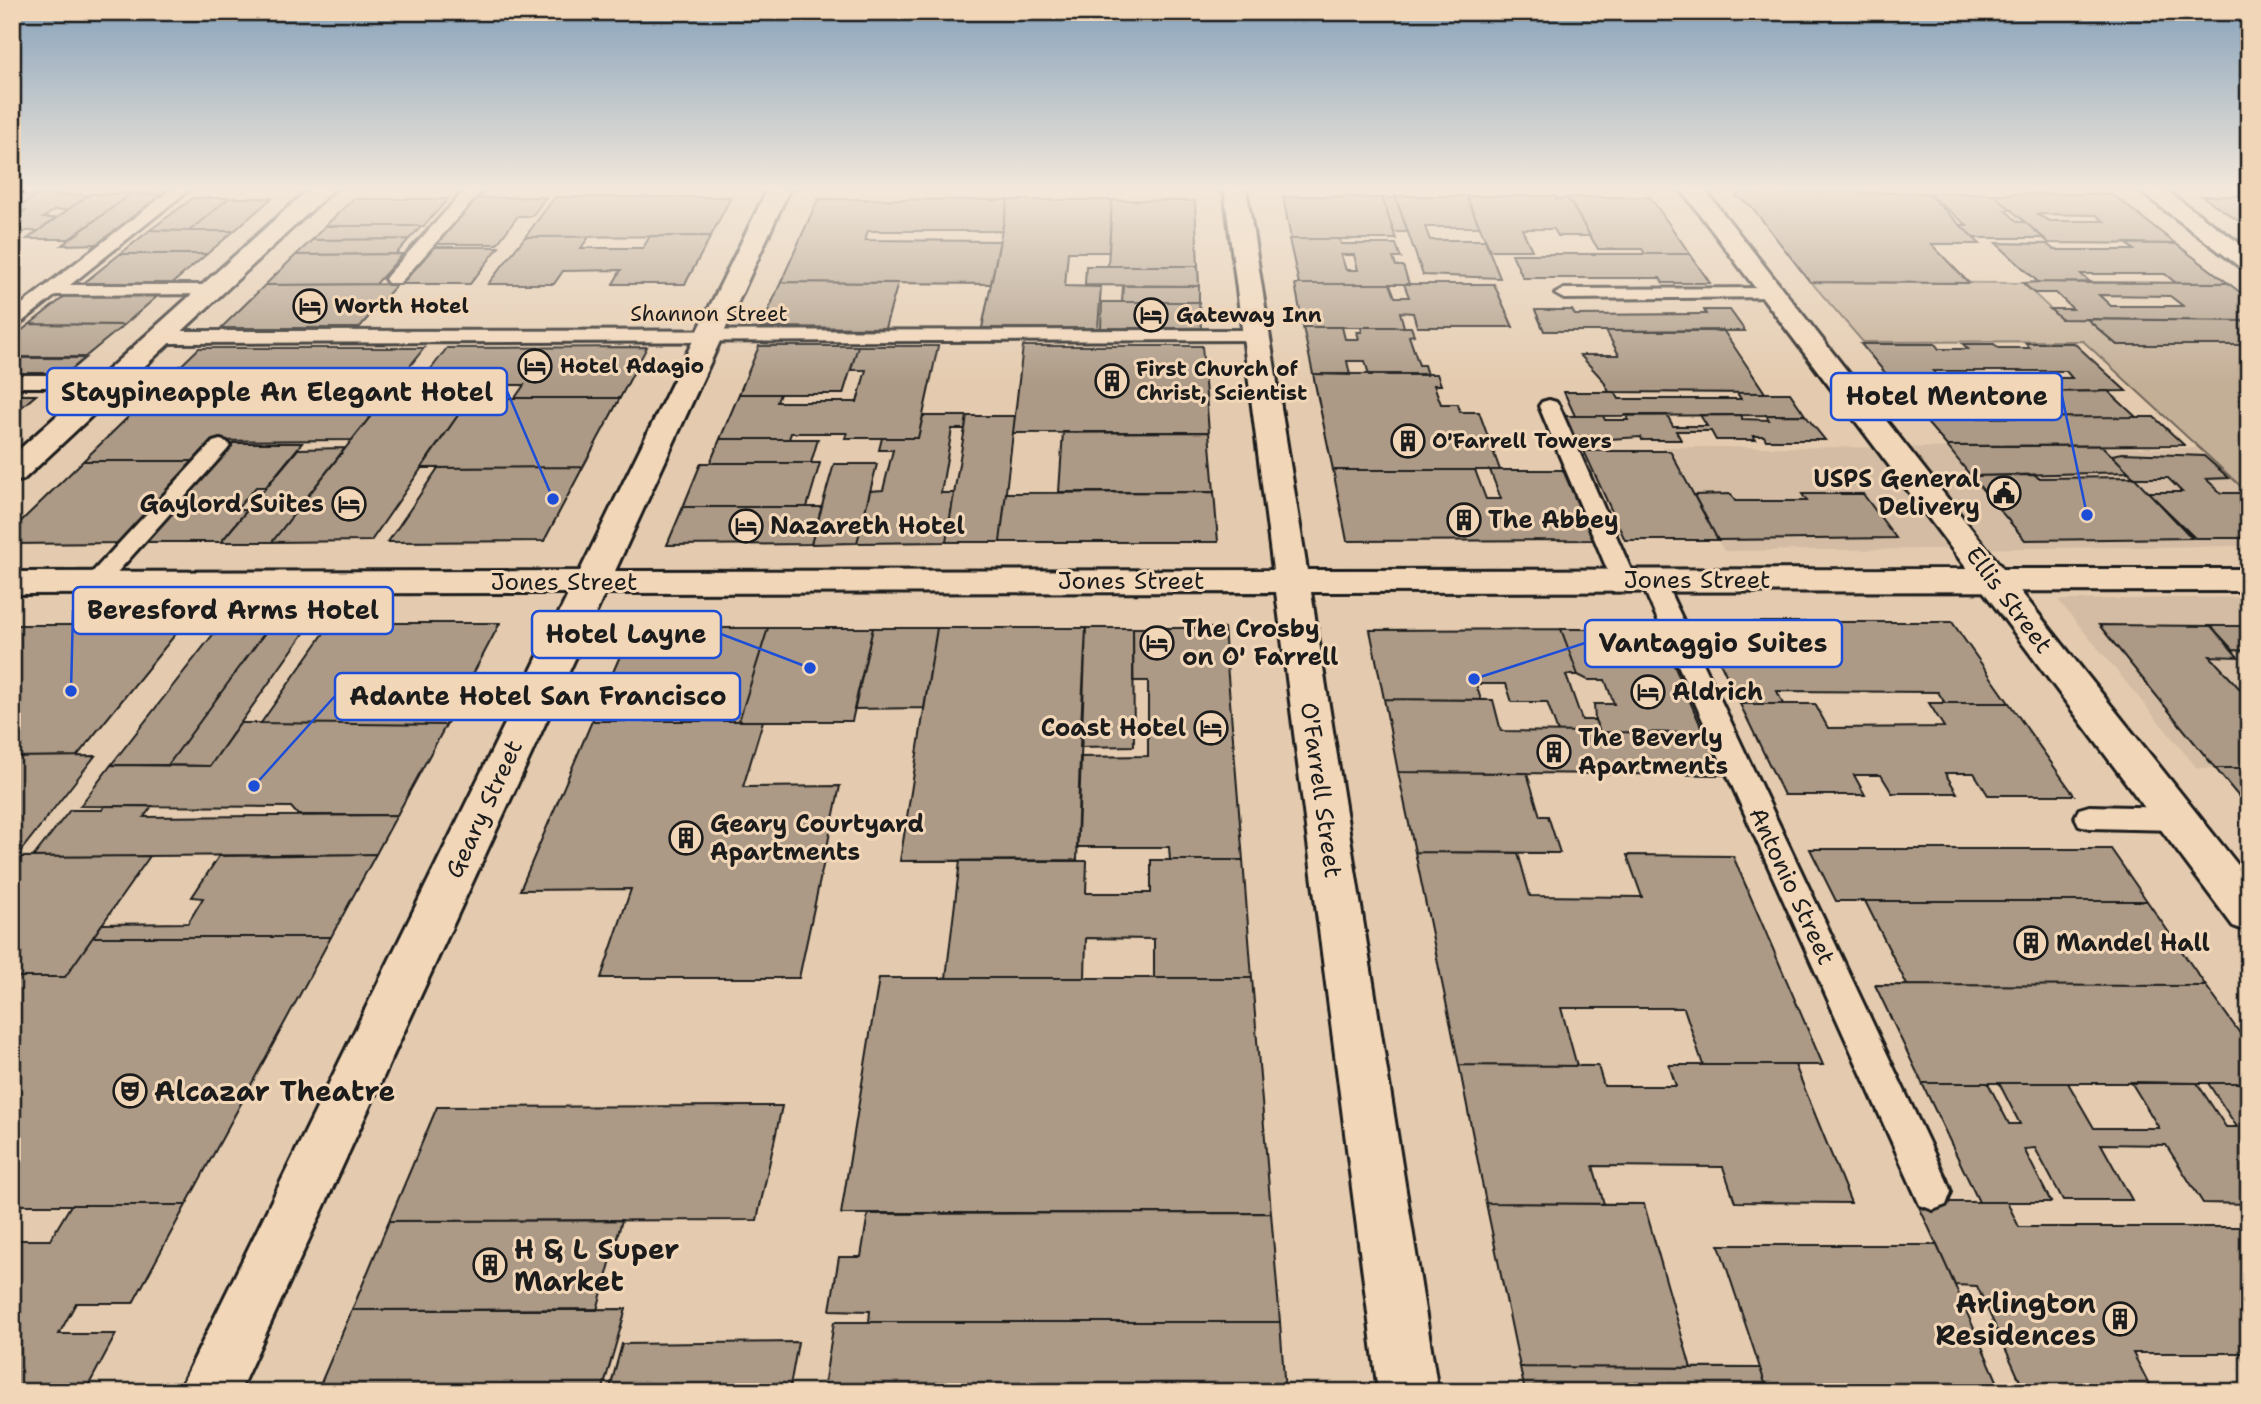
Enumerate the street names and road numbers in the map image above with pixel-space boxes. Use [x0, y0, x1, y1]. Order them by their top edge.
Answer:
street label: Shannon Street [630, 300, 788, 328]
street label: Ellis Street [1958, 540, 2060, 660]
street label: Jones Street [1623, 564, 1771, 596]
street label: Jones Street [1057, 565, 1205, 597]
street label: Jones Street [490, 566, 638, 598]
street label: O'Farrell Street [1293, 700, 1349, 880]
street label: Geary Street [438, 735, 530, 883]
street label: Antonio Street [1742, 802, 1842, 970]

